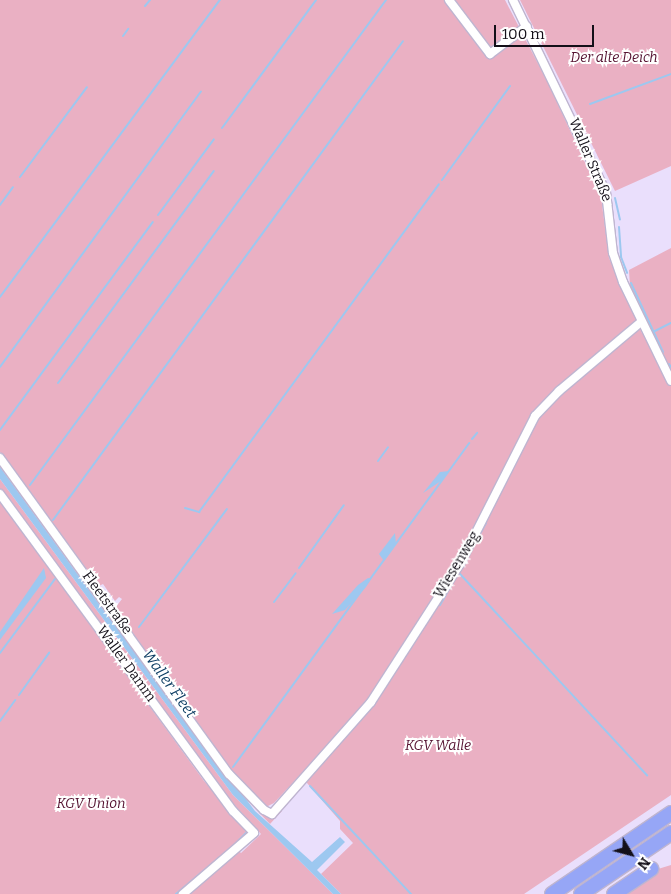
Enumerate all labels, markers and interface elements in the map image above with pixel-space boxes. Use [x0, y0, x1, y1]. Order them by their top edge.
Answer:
scale bar [496, 15, 596, 47]
text: 100 m [502, 25, 545, 43]
park label: Der alte Deich [570, 50, 658, 66]
street label: Waller Straße [565, 116, 615, 204]
street label: Wiesenweg [431, 529, 483, 601]
street label: Fleetstraße [79, 568, 135, 638]
street label: Waller Damm [93, 623, 159, 705]
water label: Waller Fleet [138, 646, 200, 722]
park label: KGV Walle [405, 738, 471, 754]
park label: KGV Union [56, 796, 126, 812]
north arrow [606, 829, 656, 879]
text: N [633, 854, 653, 873]

